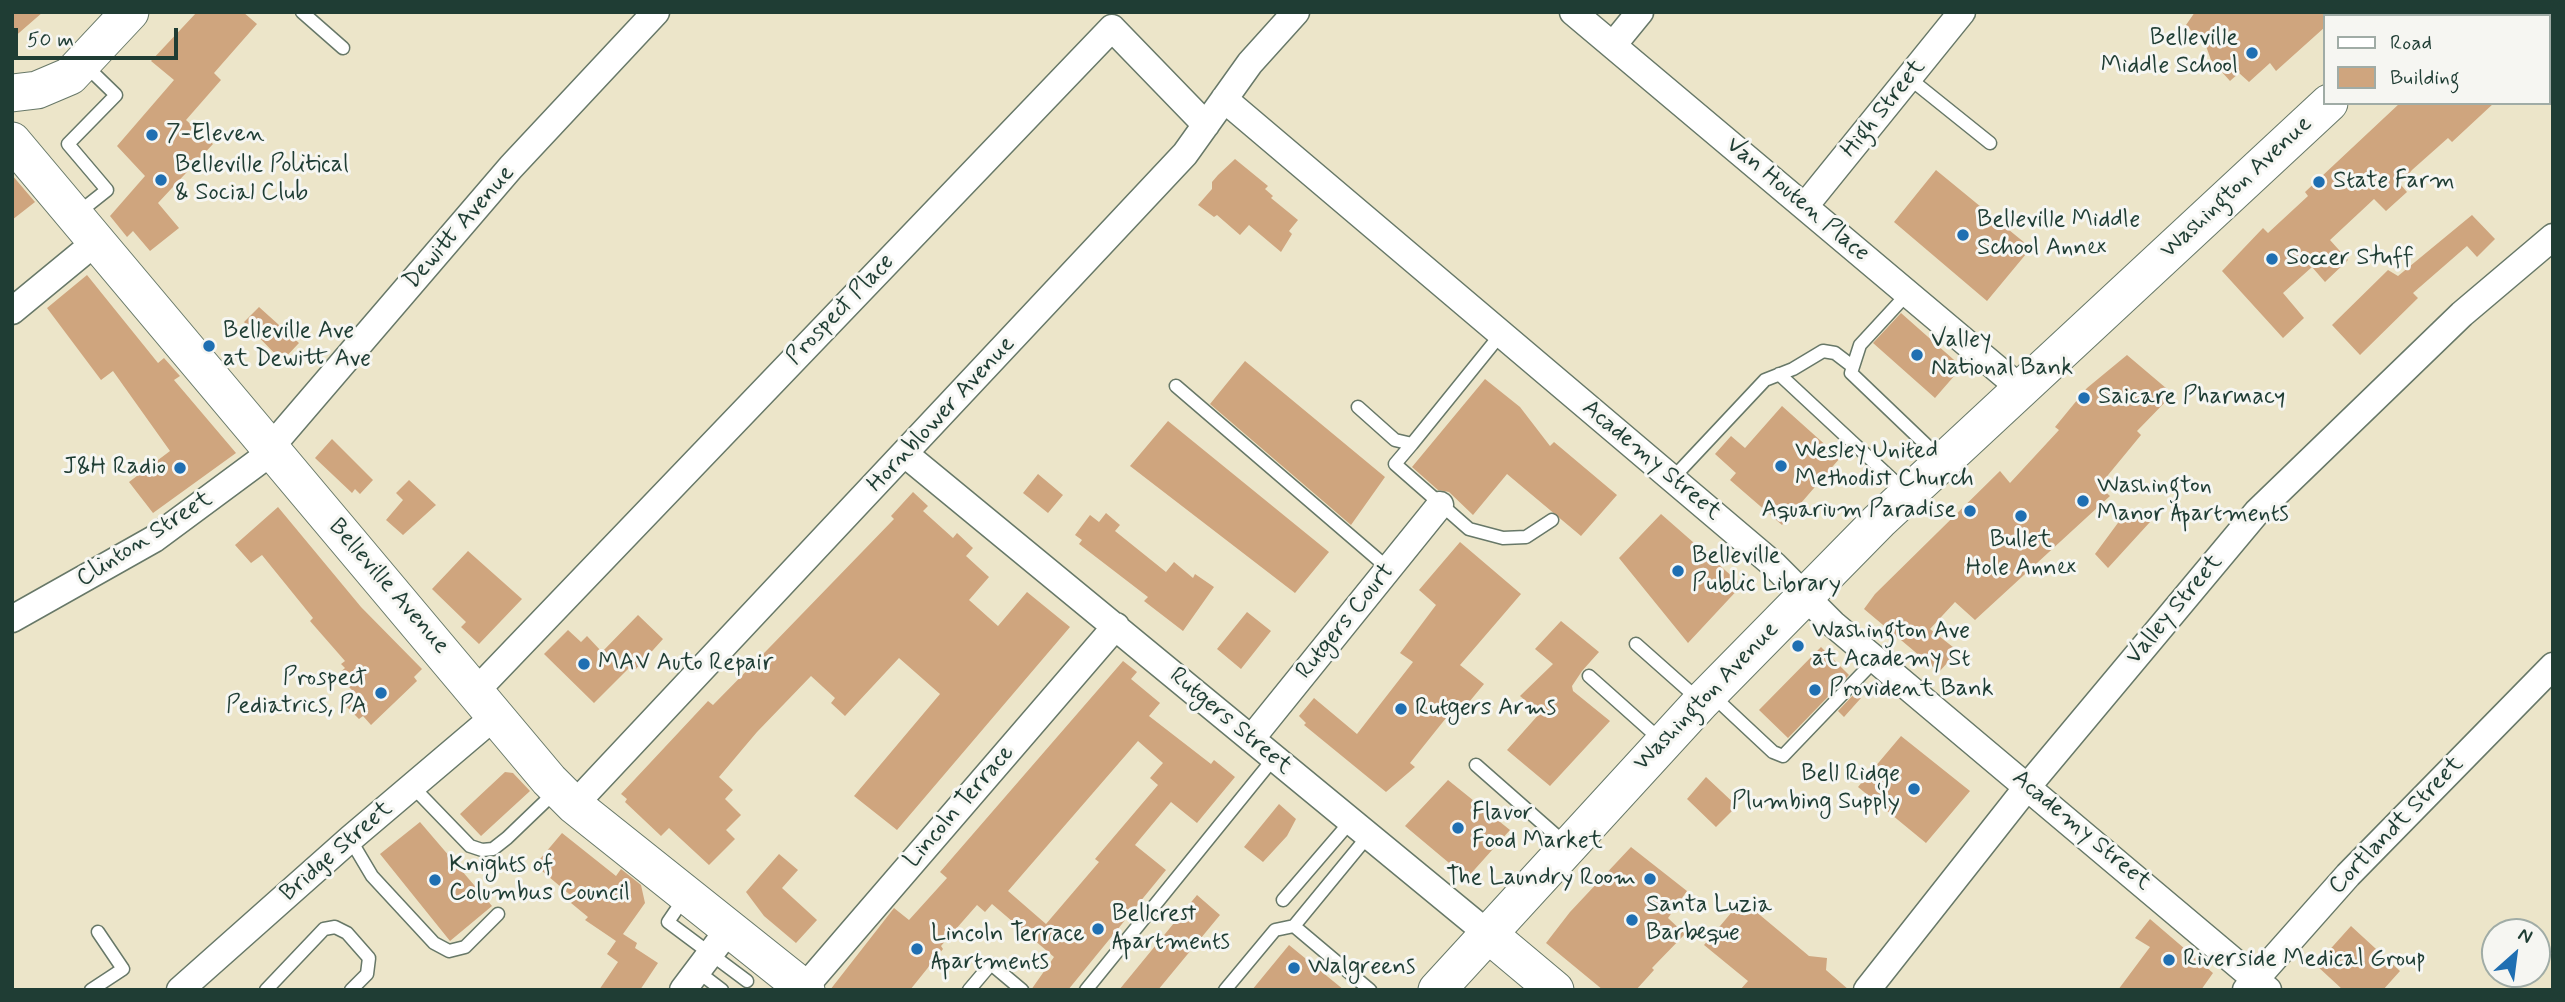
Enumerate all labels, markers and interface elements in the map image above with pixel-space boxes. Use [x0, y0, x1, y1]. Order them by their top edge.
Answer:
scale bar [18, 14, 182, 58]
legend [2324, 14, 2551, 105]
place label: Belleville Middle School [2101, 25, 2238, 81]
text: 50 m [27, 26, 74, 54]
text: Road [2390, 29, 2432, 57]
marker: Belleville Middle School [2244, 45, 2260, 61]
street label: High Street [1836, 54, 1932, 164]
text: Building [2390, 64, 2460, 92]
street label: Washington Avenue [2155, 110, 2319, 266]
place label: 7-Eleven [166, 121, 265, 149]
marker: 7-Eleven [144, 127, 160, 143]
street label: Van Houten Place [1719, 131, 1875, 269]
place label: Belleville Political & Social Club [175, 152, 349, 208]
street label: Dewitt Avenue [398, 160, 522, 296]
place label: State Farm [2333, 168, 2455, 196]
marker: Belleville Political & Social Club [153, 172, 169, 188]
marker: State Farm [2311, 174, 2327, 190]
place label: Belleville Middle School Annex [1977, 207, 2140, 263]
marker: Belleville Middle School Annex [1955, 227, 1971, 243]
place label: Soccer Stuff [2286, 245, 2414, 273]
street label: Prospect Place [781, 248, 901, 372]
marker: Soccer Stuff [2264, 251, 2280, 267]
place label: Belleville Ave at Dewitt Ave [223, 318, 371, 374]
place label: Valley National Bank [1931, 327, 2073, 383]
street label: Hornblower Avenue [862, 331, 1022, 499]
marker: Belleville Ave at Dewitt Ave [201, 338, 217, 354]
marker: Valley National Bank [1909, 347, 1925, 363]
place label: Saicare Pharmacy [2098, 384, 2285, 412]
marker: Saicare Pharmacy [2076, 390, 2092, 406]
street label: Academy Street [1576, 394, 1726, 528]
place label: Wesley United Methodist Church [1795, 438, 1974, 494]
place label: J&H Radio [63, 454, 166, 482]
marker: Wesley United Methodist Church [1773, 458, 1789, 474]
marker: J&H Radio [172, 460, 188, 476]
place label: Washington Manor Apartments [2097, 473, 2289, 529]
street label: Clinton Street [72, 486, 218, 594]
marker: Washington Manor Apartments [2075, 493, 2091, 509]
place label: Aquarium Paradise [1762, 497, 1956, 525]
marker: Aquarium Paradise [1962, 503, 1978, 519]
marker: Bullet Hole Annex [2013, 508, 2029, 524]
street label: Belleville Avenue [321, 513, 455, 661]
place label: Bullet Hole Annex [1966, 527, 2076, 583]
place label: Belleville Public Library [1692, 543, 1841, 599]
street label: Valley Street [2120, 549, 2230, 671]
street label: Rutgers Court [1291, 558, 1401, 686]
marker: Belleville Public Library [1670, 563, 1686, 579]
street label: Washington Avenue [1628, 616, 1786, 778]
place label: Washington Ave at Academy St [1812, 618, 1970, 674]
marker: Washington Ave at Academy St [1790, 638, 1806, 654]
place label: MAV Auto Repair [598, 650, 773, 678]
marker: MAV Auto Repair [576, 656, 592, 672]
street label: Rutgers Street [1163, 662, 1297, 782]
place label: Prospect Pediatrics, PA [226, 665, 367, 721]
place label: Provident Bank [1829, 676, 1994, 704]
marker: Provident Bank [1807, 682, 1823, 698]
marker: Prospect Pediatrics, PA [373, 685, 389, 701]
place label: Rutgers Arms [1415, 695, 1556, 723]
marker: Rutgers Arms [1393, 701, 1409, 717]
street label: Lincoln Terrace [899, 740, 1021, 874]
street label: Cortlandt Street [2324, 751, 2470, 901]
place label: Bell Ridge Plumbing Supply [1732, 761, 1900, 817]
street label: Academy Street [2006, 764, 2156, 898]
marker: Bell Ridge Plumbing Supply [1906, 781, 1922, 797]
street label: Bridge Street [275, 795, 399, 909]
place label: Flavor Food Market [1472, 800, 1603, 856]
marker: Flavor Food Market [1450, 820, 1466, 836]
place label: Knights of Columbus Council [449, 852, 630, 908]
place label: The Laundry Room [1446, 865, 1636, 893]
marker: The Laundry Room [1642, 871, 1658, 887]
marker: Knights of Columbus Council [427, 872, 443, 888]
place label: Santa Luzia Barbeque [1646, 892, 1772, 948]
place label: Bellcrest Apartments [1112, 901, 1230, 957]
marker: Santa Luzia Barbeque [1624, 912, 1640, 928]
north arrow [2481, 918, 2551, 988]
place label: Lincoln Terrace Apartments [931, 921, 1084, 977]
marker: Bellcrest Apartments [1090, 921, 1106, 937]
text: N [2514, 922, 2537, 950]
marker: Lincoln Terrace Apartments [909, 941, 925, 957]
place label: Riverside Medical Group [2183, 946, 2426, 974]
marker: Riverside Medical Group [2161, 952, 2177, 968]
place label: Walgreens [1308, 954, 1416, 982]
marker: Walgreens [1286, 960, 1302, 976]

